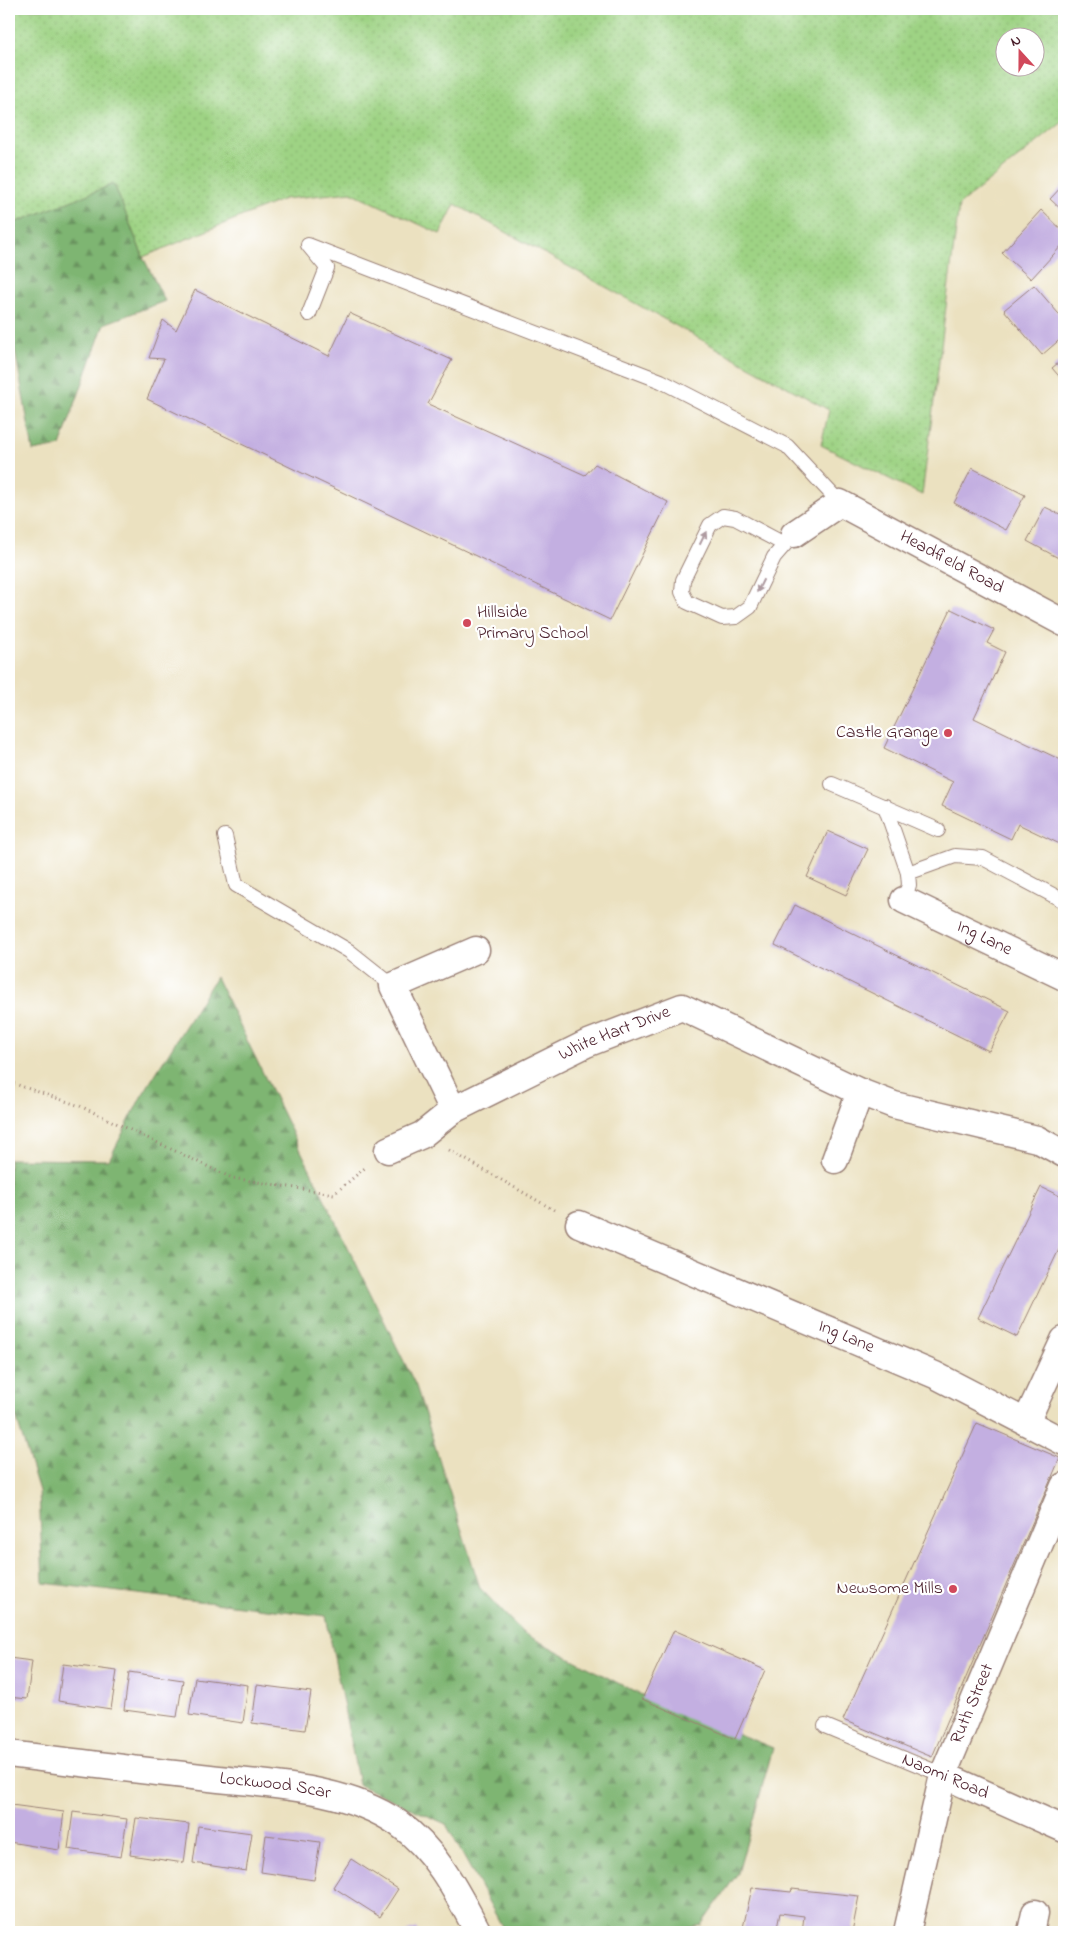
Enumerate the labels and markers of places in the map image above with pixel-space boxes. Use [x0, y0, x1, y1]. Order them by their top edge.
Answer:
place label: Hillside Primary School [477, 600, 588, 647]
marker: Hillside Primary School [461, 617, 473, 629]
place label: Castle Grange [836, 720, 939, 747]
marker: Castle Grange [942, 727, 954, 739]
place label: Newsome Mills [837, 1576, 943, 1602]
marker: Newsome Mills [947, 1583, 959, 1595]

